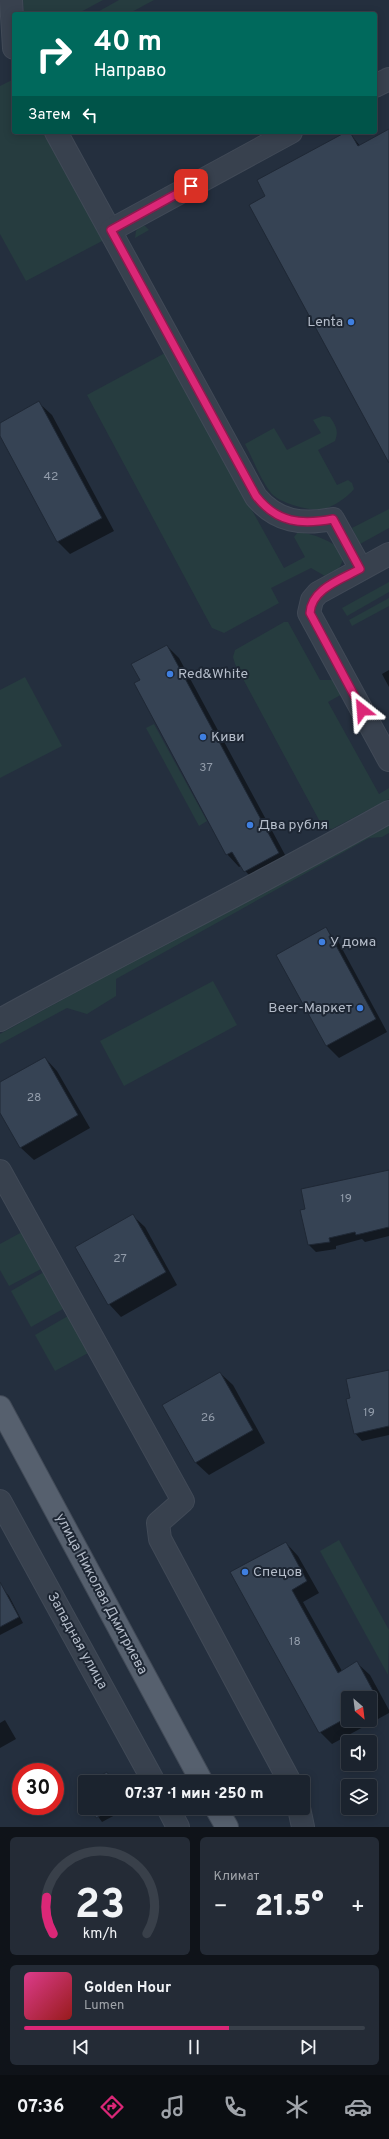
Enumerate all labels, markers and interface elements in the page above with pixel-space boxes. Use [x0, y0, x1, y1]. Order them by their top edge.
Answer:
text: 40 m [94, 25, 162, 61]
icon: right [28, 28, 80, 80]
text: Направо [94, 60, 166, 83]
icon: left [79, 104, 101, 126]
text: Затем [28, 106, 71, 125]
pin [174, 169, 208, 203]
icon: arrive [180, 175, 202, 197]
place label: Lenta [307, 314, 343, 331]
marker: Lenta [346, 317, 356, 327]
house number: 42 [44, 469, 58, 485]
place label: Red&White [178, 666, 248, 683]
marker: Red&White [165, 669, 175, 679]
position arrow [341, 689, 383, 731]
place label: Киви [211, 729, 245, 746]
marker: Киви [198, 732, 208, 742]
house number: 37 [199, 760, 213, 776]
place label: Два рубля [258, 817, 328, 834]
marker: Два рубля [245, 820, 255, 830]
place label: У дома [330, 934, 376, 951]
marker: У дома [317, 937, 327, 947]
place label: Beer-Маркет [268, 1000, 352, 1017]
marker: Beer-Маркет [355, 1003, 365, 1013]
house number: 28 [27, 1090, 41, 1106]
house number: 19 [340, 1191, 352, 1207]
house number: 27 [113, 1251, 127, 1267]
house number: 19 [363, 1405, 375, 1421]
house number: 26 [201, 1410, 215, 1426]
street label: улица Николая Дмитриева [51, 1511, 151, 1677]
place label: Спецов [253, 1564, 302, 1581]
marker: Спецов [240, 1567, 250, 1577]
street label: Западная улица [43, 1589, 111, 1693]
house number: 18 [289, 1634, 301, 1650]
north arrow [341, 1691, 377, 1727]
map controls [341, 1691, 377, 1815]
button: sound [341, 1735, 377, 1771]
speed limit sign: 30 [12, 1763, 64, 1815]
button: layers [341, 1779, 377, 1815]
text: 07:37 · 1 мин · 250 m [124, 1785, 264, 1804]
text: Климат [214, 1869, 259, 1885]
text: 23 [75, 1880, 125, 1933]
text: 21.5° [255, 1889, 324, 1926]
text: − [214, 1894, 228, 1921]
text: + [351, 1894, 365, 1921]
text: km/h [82, 1925, 117, 1943]
text: Golden Hour [84, 1979, 171, 1998]
text: Lumen [84, 1998, 124, 2014]
icon: previous [70, 2036, 92, 2058]
icon: pause [183, 2036, 205, 2058]
icon: next [297, 2036, 319, 2058]
icon: directions [98, 2093, 126, 2121]
icon: music [159, 2093, 187, 2121]
icon: phone [221, 2093, 249, 2121]
icon: climate [283, 2093, 311, 2121]
icon: car [344, 2093, 372, 2121]
text: 07:36 [17, 2096, 64, 2119]

